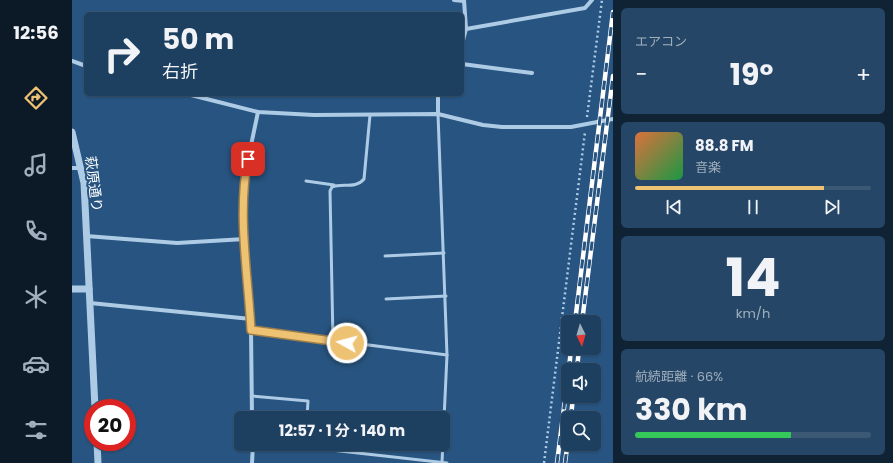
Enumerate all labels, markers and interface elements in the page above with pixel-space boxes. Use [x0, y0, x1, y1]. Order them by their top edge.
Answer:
text: 12:56 [13, 20, 59, 45]
text: 50 m [162, 20, 234, 59]
icon: right [96, 28, 148, 80]
text: エアコン [635, 32, 687, 51]
text: 19° [730, 53, 773, 96]
text: 右折 [162, 59, 198, 84]
text: − [635, 59, 647, 90]
text: + [856, 59, 871, 90]
icon: directions [22, 84, 50, 112]
text: 88.8 FM [695, 135, 754, 156]
pin [231, 142, 265, 176]
icon: arrive [237, 148, 259, 170]
icon: music [22, 151, 50, 179]
street label: 萩原通り [81, 155, 107, 213]
text: 音楽 [695, 158, 721, 177]
icon: previous [663, 196, 685, 218]
icon: pause [742, 196, 764, 218]
icon: next [821, 196, 843, 218]
icon: phone [22, 217, 50, 245]
text: 14 [726, 241, 780, 314]
icon: climate [22, 283, 50, 311]
text: km/h [736, 304, 770, 323]
north arrow [561, 315, 601, 355]
map controls [561, 315, 601, 451]
position arrow [326, 322, 368, 364]
icon: car [22, 350, 50, 378]
button: sound [561, 363, 601, 403]
text: 航続距離 · 66% [635, 367, 723, 386]
text: 330 km [635, 388, 748, 431]
speed limit sign: 20 [84, 399, 136, 451]
button: search [561, 411, 601, 451]
icon: filters [22, 416, 50, 444]
text: 12:57 · 1 分 · 140 m [279, 420, 405, 441]

